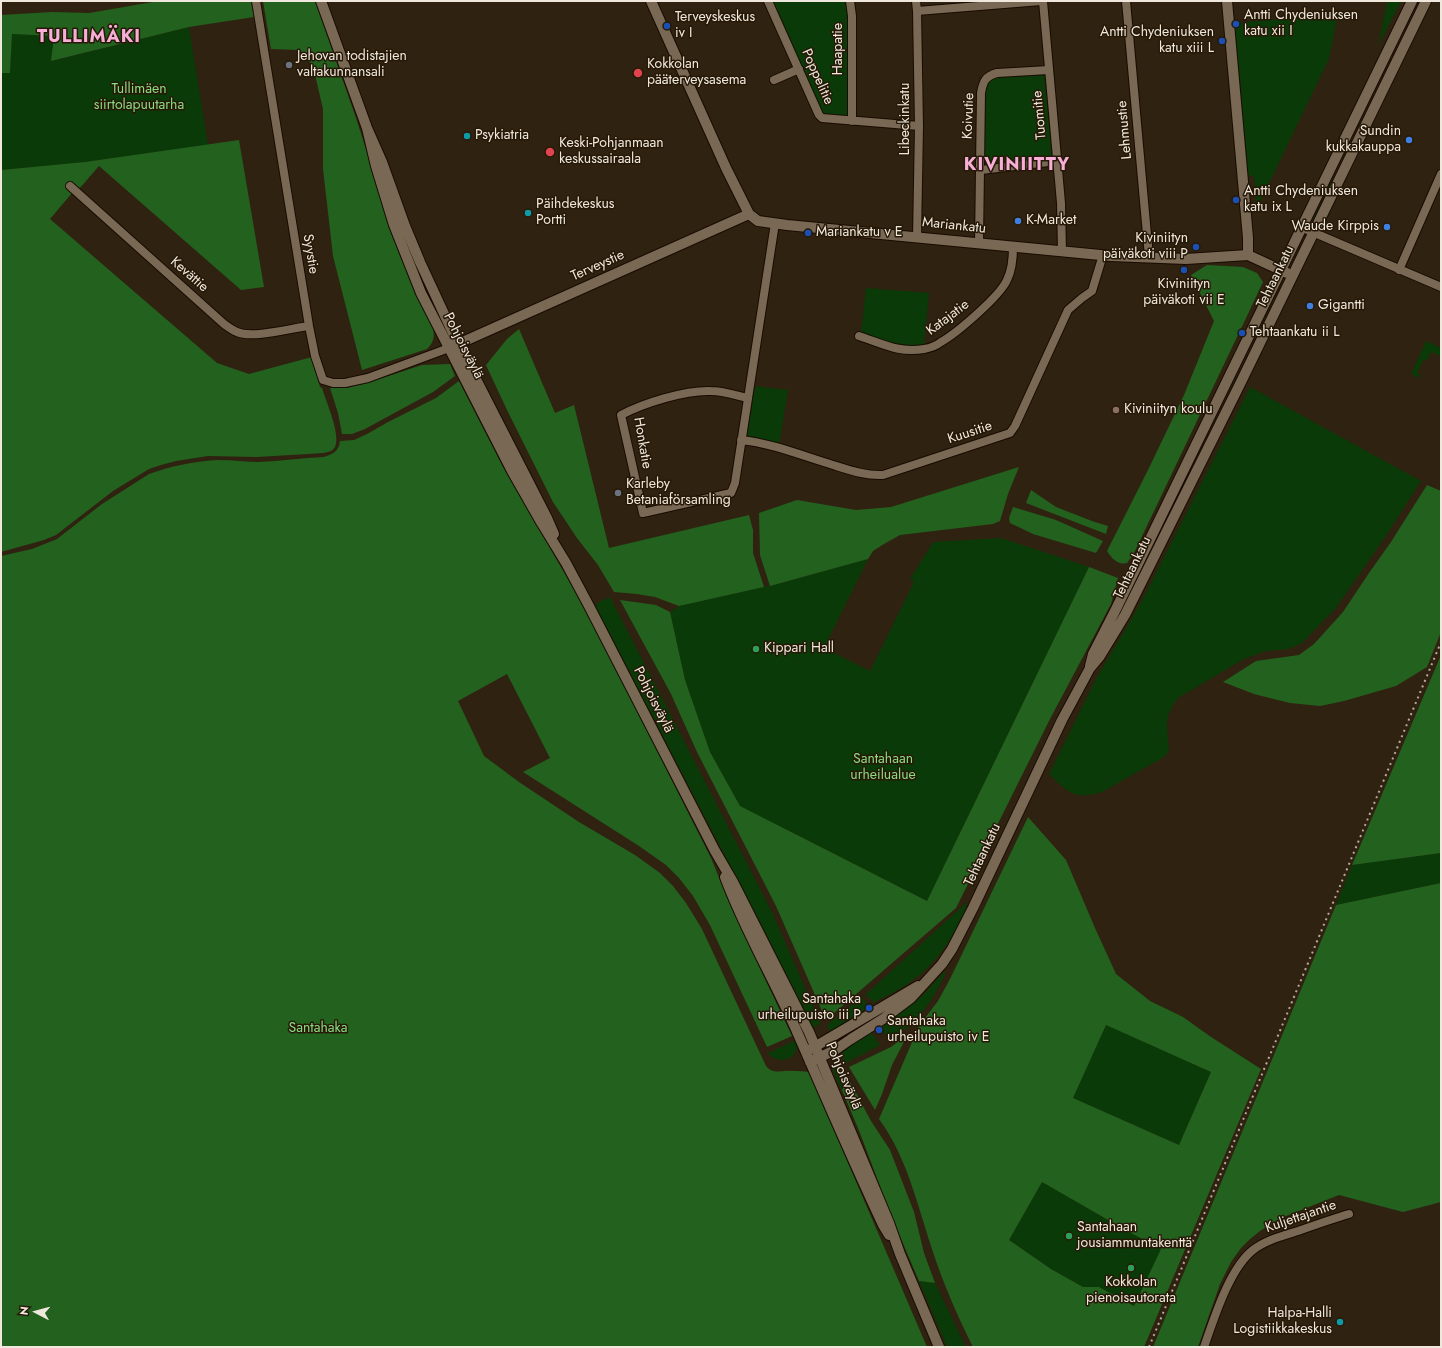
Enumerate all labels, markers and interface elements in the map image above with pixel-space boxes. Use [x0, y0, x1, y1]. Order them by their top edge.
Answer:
place label: Antti Chydeniuksen katu xii I [1244, 8, 1358, 40]
place label: Terveyskeskus iv I [675, 10, 755, 42]
marker: Antti Chydeniuksen katu xii I [1231, 19, 1241, 29]
marker: Terveyskeskus iv I [662, 21, 672, 31]
street label: Haapatie [831, 23, 847, 75]
place label: Antti Chydeniuksen katu xiii L [1100, 25, 1214, 58]
district label: TULLIMÄKI [37, 27, 141, 49]
marker: Antti Chydeniuksen katu xiii L [1217, 36, 1227, 46]
street label: Poppelitie [797, 47, 837, 107]
place label: Jehovan todistajien valtakunnansali [297, 49, 407, 82]
place label: Kokkolan pääterveysasema [647, 57, 746, 90]
marker: Jehovan todistajien valtakunnansali [284, 60, 294, 70]
marker: Kokkolan pääterveysasema [632, 67, 644, 79]
park label: Tullimäen siirtolapuutarha [94, 82, 184, 114]
street label: Libeckinkatu [898, 83, 914, 155]
street label: Tuomitie [1029, 90, 1051, 140]
street label: Koivutie [960, 92, 978, 140]
street label: Lehmustie [1114, 100, 1136, 160]
place label: Sundin kukkakauppa [1326, 124, 1401, 156]
place label: Psykiatria [475, 128, 529, 144]
marker: Psykiatria [462, 131, 472, 141]
marker: Sundin kukkakauppa [1404, 135, 1414, 145]
place label: Keski-Pohjanmaan keskussairaala [559, 136, 664, 168]
marker: Keski-Pohjanmaan keskussairaala [544, 146, 556, 158]
district label: KIVINIITTY [964, 155, 1070, 177]
place label: Antti Chydeniuksen katu ix L [1244, 184, 1358, 216]
marker: Antti Chydeniuksen katu ix L [1231, 195, 1241, 205]
place label: Päihdekeskus Portti [536, 197, 614, 230]
marker: Päihdekeskus Portti [523, 208, 533, 218]
place label: K-Market [1026, 213, 1076, 229]
street label: Mariankatu [921, 214, 987, 238]
marker: K-Market [1013, 216, 1023, 226]
place label: Waude Kirppis [1291, 219, 1379, 235]
marker: Waude Kirppis [1382, 222, 1392, 232]
place label: Mariankatu v E [816, 225, 902, 241]
marker: Mariankatu v E [803, 228, 813, 238]
place label: Kiviniityn päiväkoti viii P [1103, 231, 1188, 264]
street label: Syystie [299, 233, 321, 275]
marker: Kiviniityn päiväkoti viii P [1191, 242, 1201, 252]
street label: Tehtaankatu [1254, 243, 1298, 311]
street label: Terveystie [569, 247, 627, 285]
street label: Kevättie [167, 254, 211, 296]
marker: Kiviniityn päiväkoti vii E [1179, 265, 1189, 275]
place label: Kiviniityn päiväkoti vii E [1143, 277, 1225, 310]
street label: Katajatie [923, 296, 973, 340]
place label: Gigantti [1318, 298, 1365, 314]
marker: Gigantti [1305, 301, 1315, 311]
street label: Pohjoisväylä [439, 310, 487, 382]
place label: Tehtaankatu ii L [1250, 325, 1339, 341]
marker: Tehtaankatu ii L [1237, 328, 1247, 338]
place label: Kiviniityn koulu [1124, 402, 1213, 418]
marker: Kiviniityn koulu [1111, 405, 1121, 415]
street label: Honkatie [629, 416, 655, 470]
street label: Kuusitie [946, 418, 994, 448]
place label: Karleby Betaniaförsamling [626, 477, 731, 510]
marker: Karleby Betaniaförsamling [613, 488, 623, 498]
street label: Tehtaankatu [1111, 534, 1155, 602]
place label: Kippari Hall [764, 641, 834, 657]
marker: Kippari Hall [751, 644, 761, 654]
street label: Pohjoisväylä [629, 664, 677, 736]
park label: Santahaan urheilualue [850, 752, 916, 784]
street label: Tehtaankatu [961, 821, 1005, 889]
place label: Santahaka urheilupuisto iii P [757, 992, 861, 1024]
marker: Santahaka urheilupuisto iii P [864, 1003, 874, 1013]
place label: Santahaka urheilupuisto iv E [887, 1014, 989, 1046]
park label: Santahaka [289, 1021, 347, 1037]
marker: Santahaka urheilupuisto iv E [874, 1025, 884, 1035]
street label: Pohjoisväylä [821, 1040, 865, 1112]
street label: Kuljettajantie [1263, 1197, 1339, 1237]
place label: Santahaan jousiammuntakenttä [1077, 1220, 1192, 1252]
marker: Santahaan jousiammuntakenttä [1064, 1231, 1074, 1241]
marker: Kokkolan pienoisautorata [1126, 1263, 1136, 1273]
place label: Kokkolan pienoisautorata [1086, 1275, 1176, 1308]
north arrow [16, 1292, 56, 1332]
text: N [16, 1306, 32, 1316]
place label: Halpa-Halli Logistiikkakeskus [1233, 1306, 1332, 1338]
marker: Halpa-Halli Logistiikkakeskus [1335, 1317, 1345, 1327]

